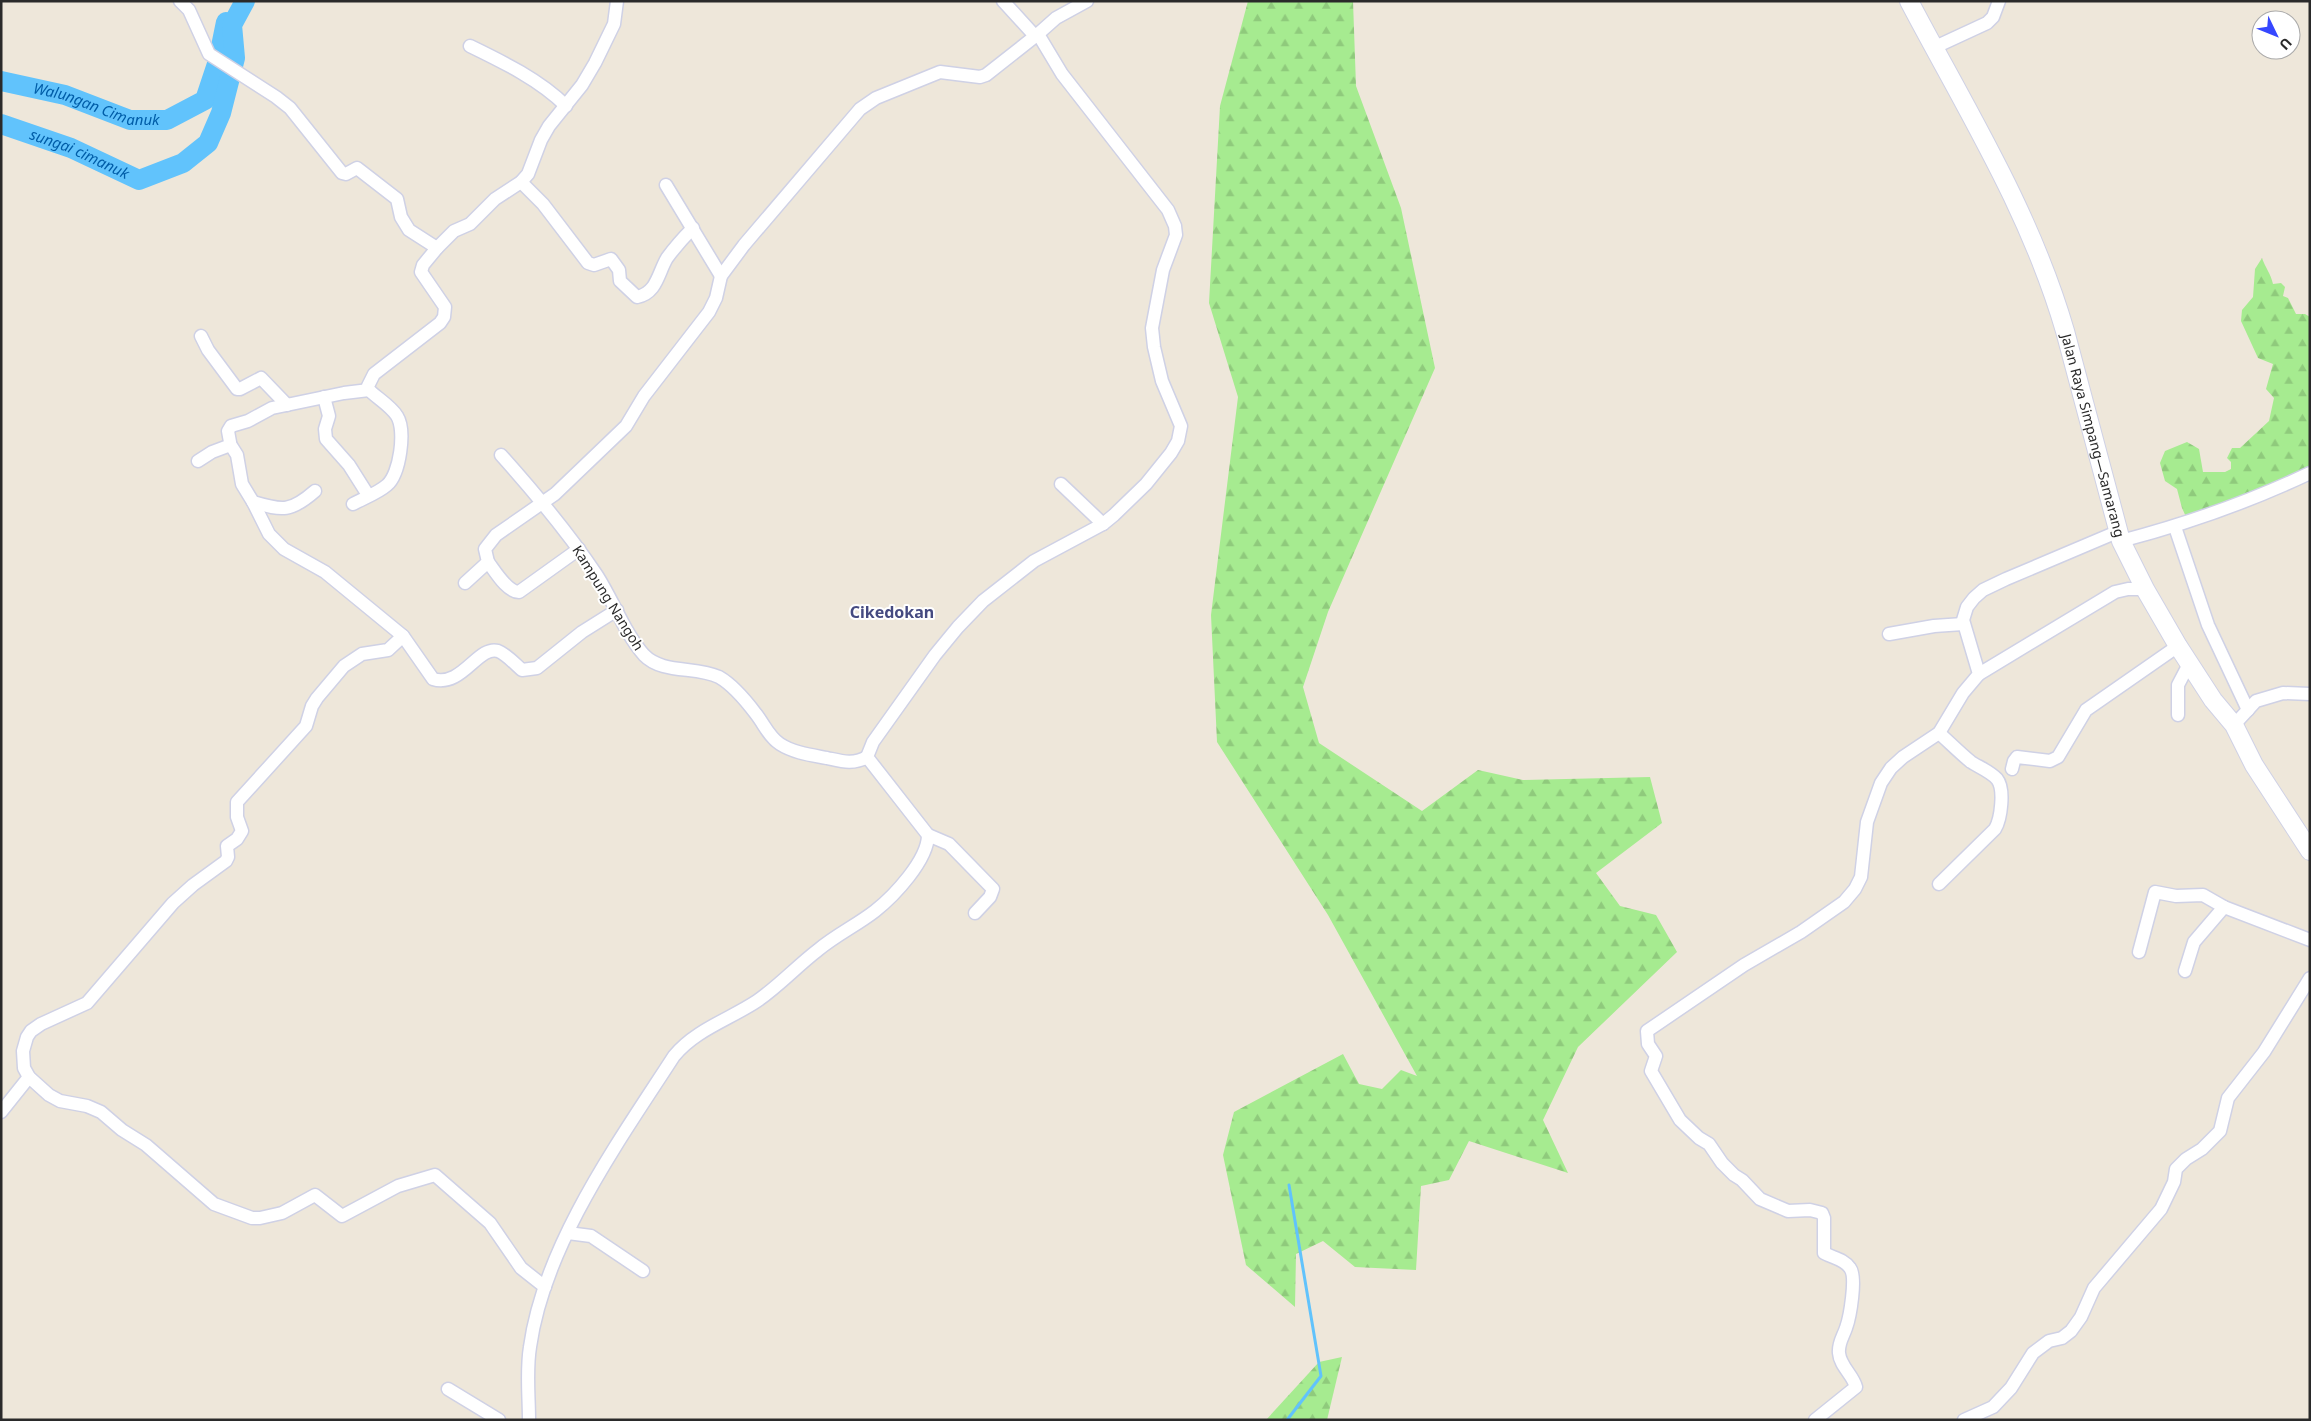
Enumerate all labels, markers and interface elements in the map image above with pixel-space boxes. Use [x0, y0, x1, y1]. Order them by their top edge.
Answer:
north arrow [2251, 10, 2301, 60]
text: U [2275, 34, 2296, 55]
water label: Walungan Cimanuk [32, 77, 160, 129]
water label: sungai cimanuk [27, 124, 133, 183]
street label: Jalan Raya Simpang—Samarang [2057, 330, 2130, 539]
street label: Kampung Nangoh [568, 542, 648, 654]
district label: Cikedokan [850, 601, 934, 623]

